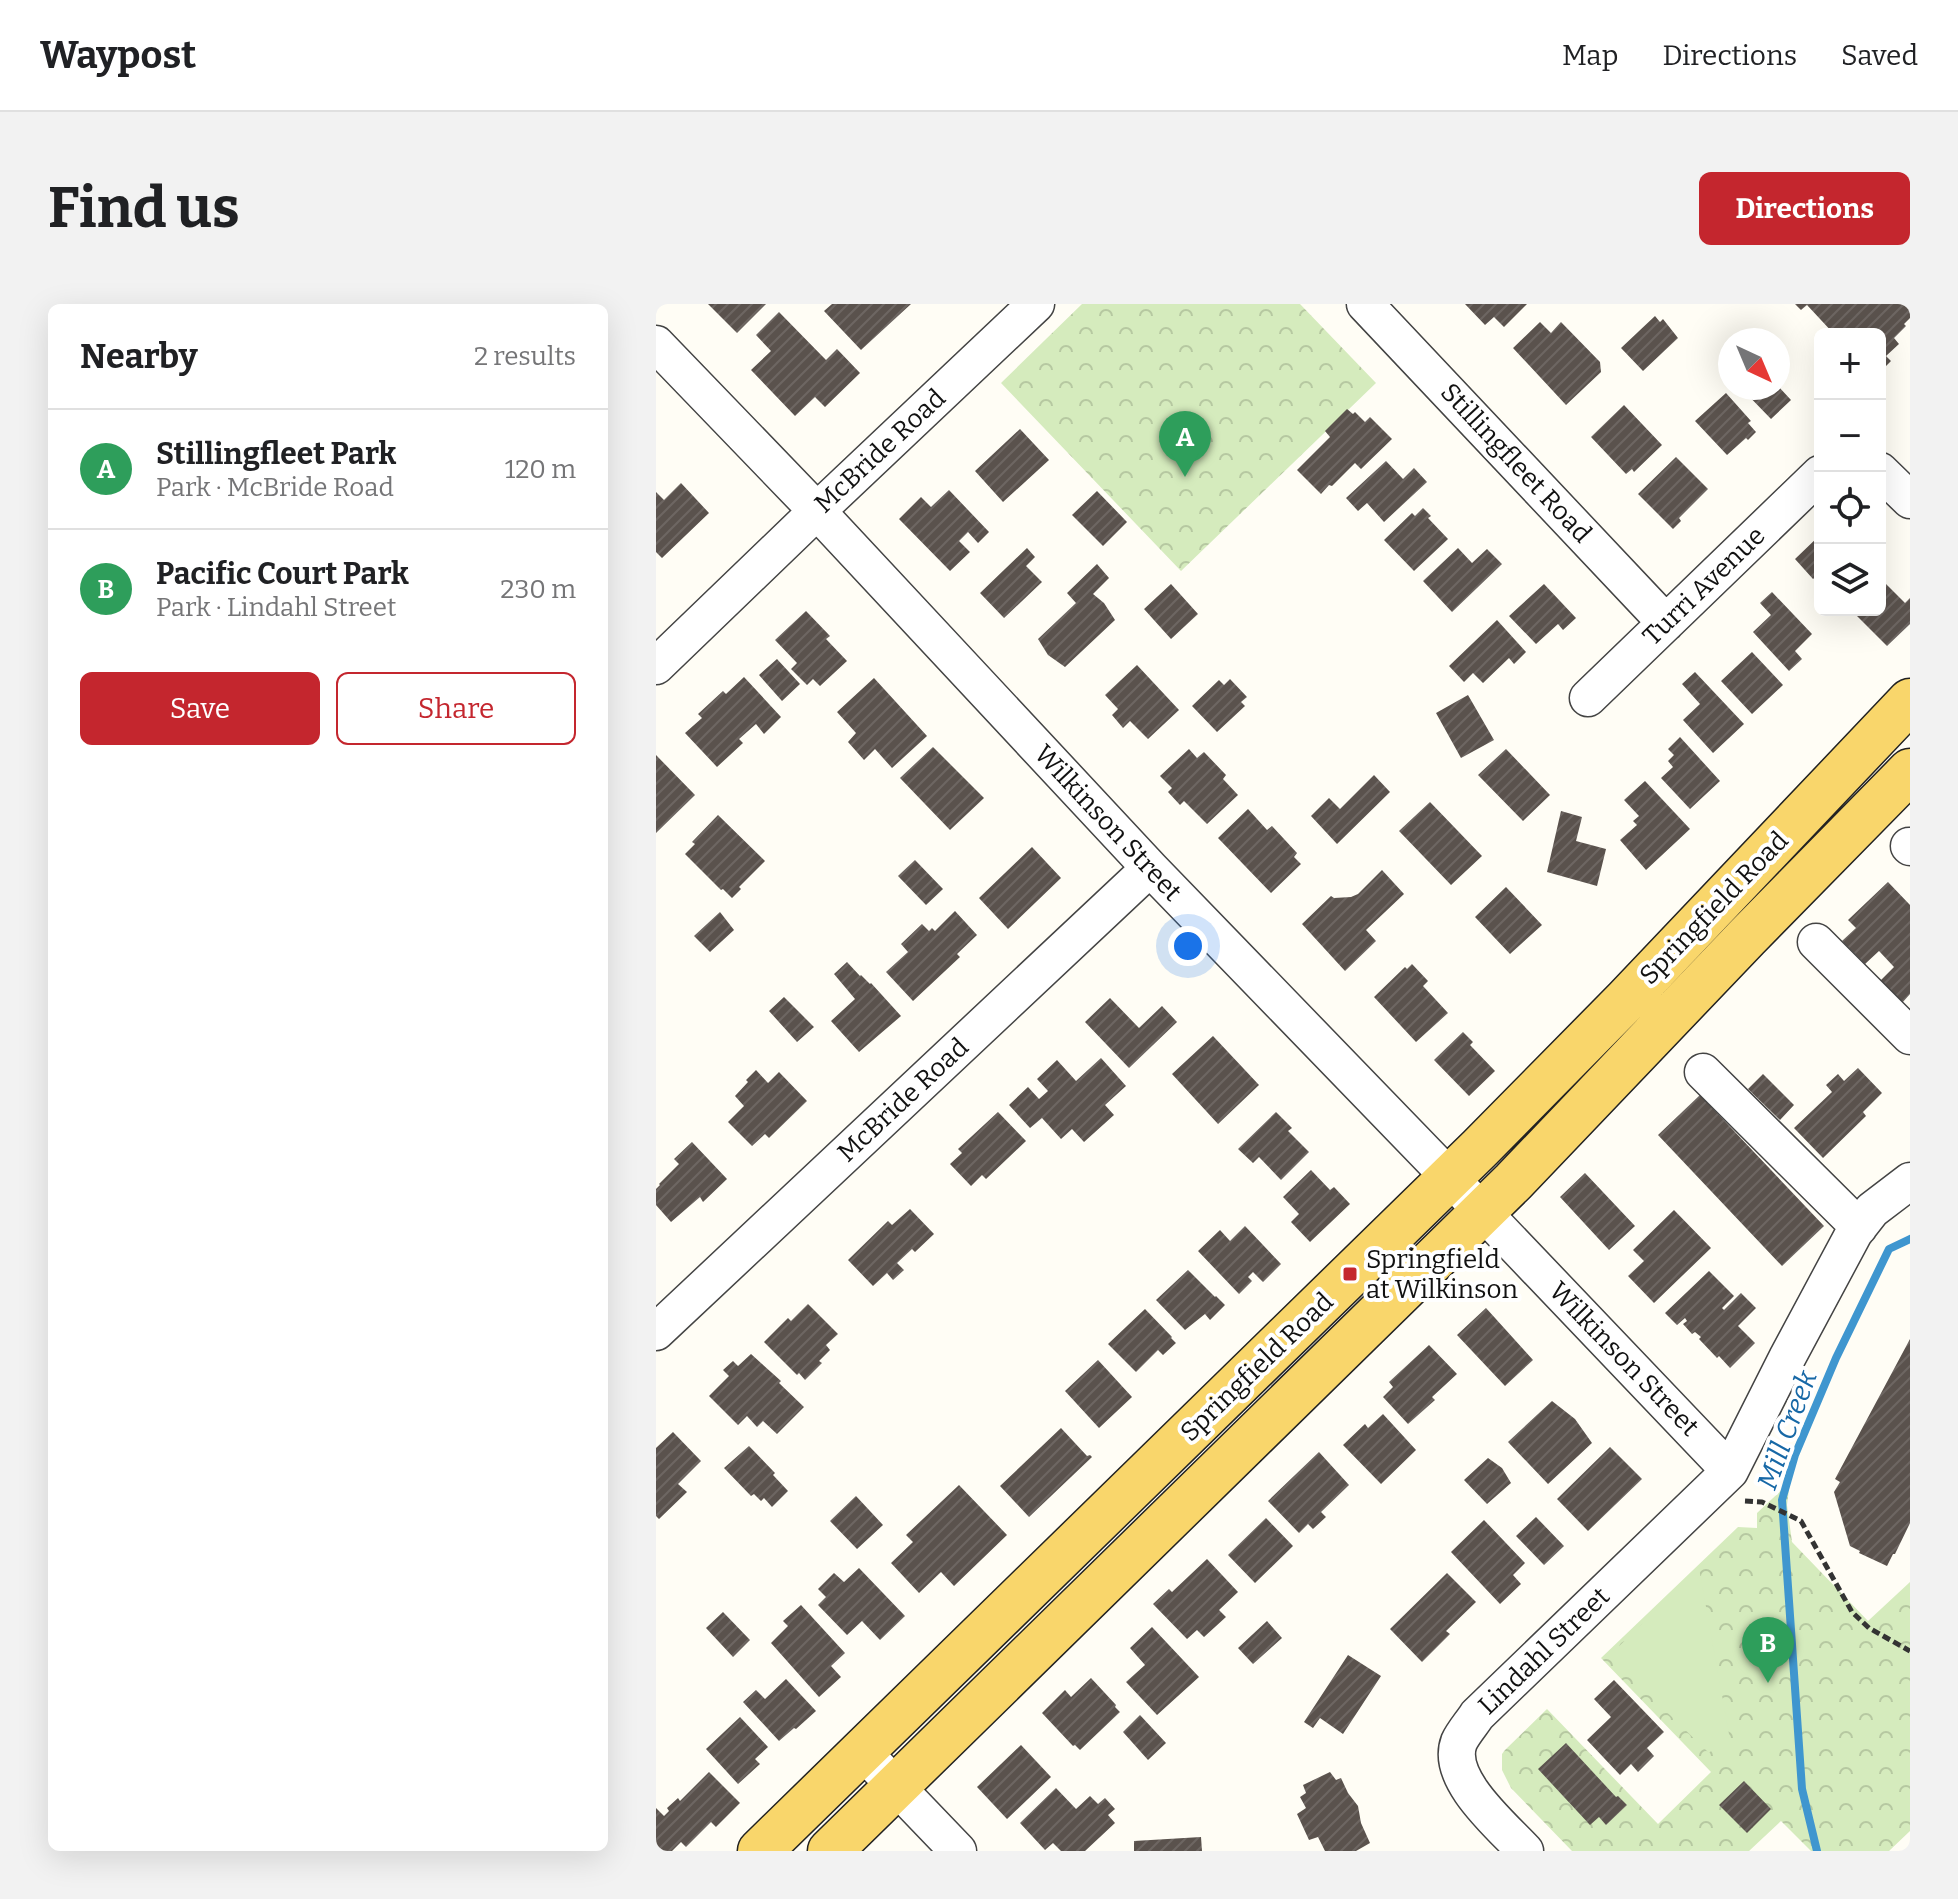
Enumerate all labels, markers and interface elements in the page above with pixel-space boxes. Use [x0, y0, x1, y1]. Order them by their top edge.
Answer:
text: Waypost [40, 32, 196, 78]
text: Map [1562, 39, 1618, 72]
text: Directions [1662, 39, 1797, 72]
text: Saved [1841, 39, 1918, 72]
button: Directions [1699, 172, 1910, 245]
text: Find us [48, 175, 240, 242]
north arrow [1718, 328, 1790, 400]
map controls [1814, 328, 1886, 616]
button: + [1814, 328, 1886, 400]
text: Nearby [80, 336, 198, 377]
text: 2 results [474, 341, 576, 372]
street label: Stillingfleet Road [1434, 377, 1598, 549]
street label: McBride Road [808, 383, 952, 519]
button: − [1814, 400, 1886, 472]
pin: A [1159, 411, 1211, 477]
text: Stillingfleet Park [156, 436, 396, 472]
text: A [97, 454, 115, 485]
text: 120 m [505, 454, 576, 485]
text: Park · McBride Road [156, 472, 394, 503]
button: locate [1814, 472, 1886, 544]
street label: Turri Avenue [1637, 520, 1771, 652]
button: layers [1814, 544, 1886, 616]
text: Pacific Court Park [156, 556, 409, 592]
text: B [98, 574, 114, 605]
text: 230 m [500, 574, 576, 605]
text: Park · Lindahl Street [156, 592, 396, 623]
button: Save [80, 672, 320, 745]
button: Share [336, 672, 576, 745]
street label: Wilkinson Street [1028, 739, 1188, 908]
street label: Springfield Road [1633, 825, 1795, 991]
your location [1168, 926, 1208, 966]
street label: McBride Road [831, 1032, 975, 1168]
place label: Springfield at Wilkinson [1366, 1244, 1518, 1305]
marker: Springfield at Wilkinson [1341, 1265, 1359, 1283]
street label: Wilkinson Street [1543, 1276, 1706, 1443]
street label: Springfield Road [1174, 1286, 1340, 1448]
water label: Mill Creek [1750, 1365, 1824, 1494]
street label: Lindahl Street [1472, 1580, 1616, 1721]
pin: B [1742, 1617, 1794, 1683]

